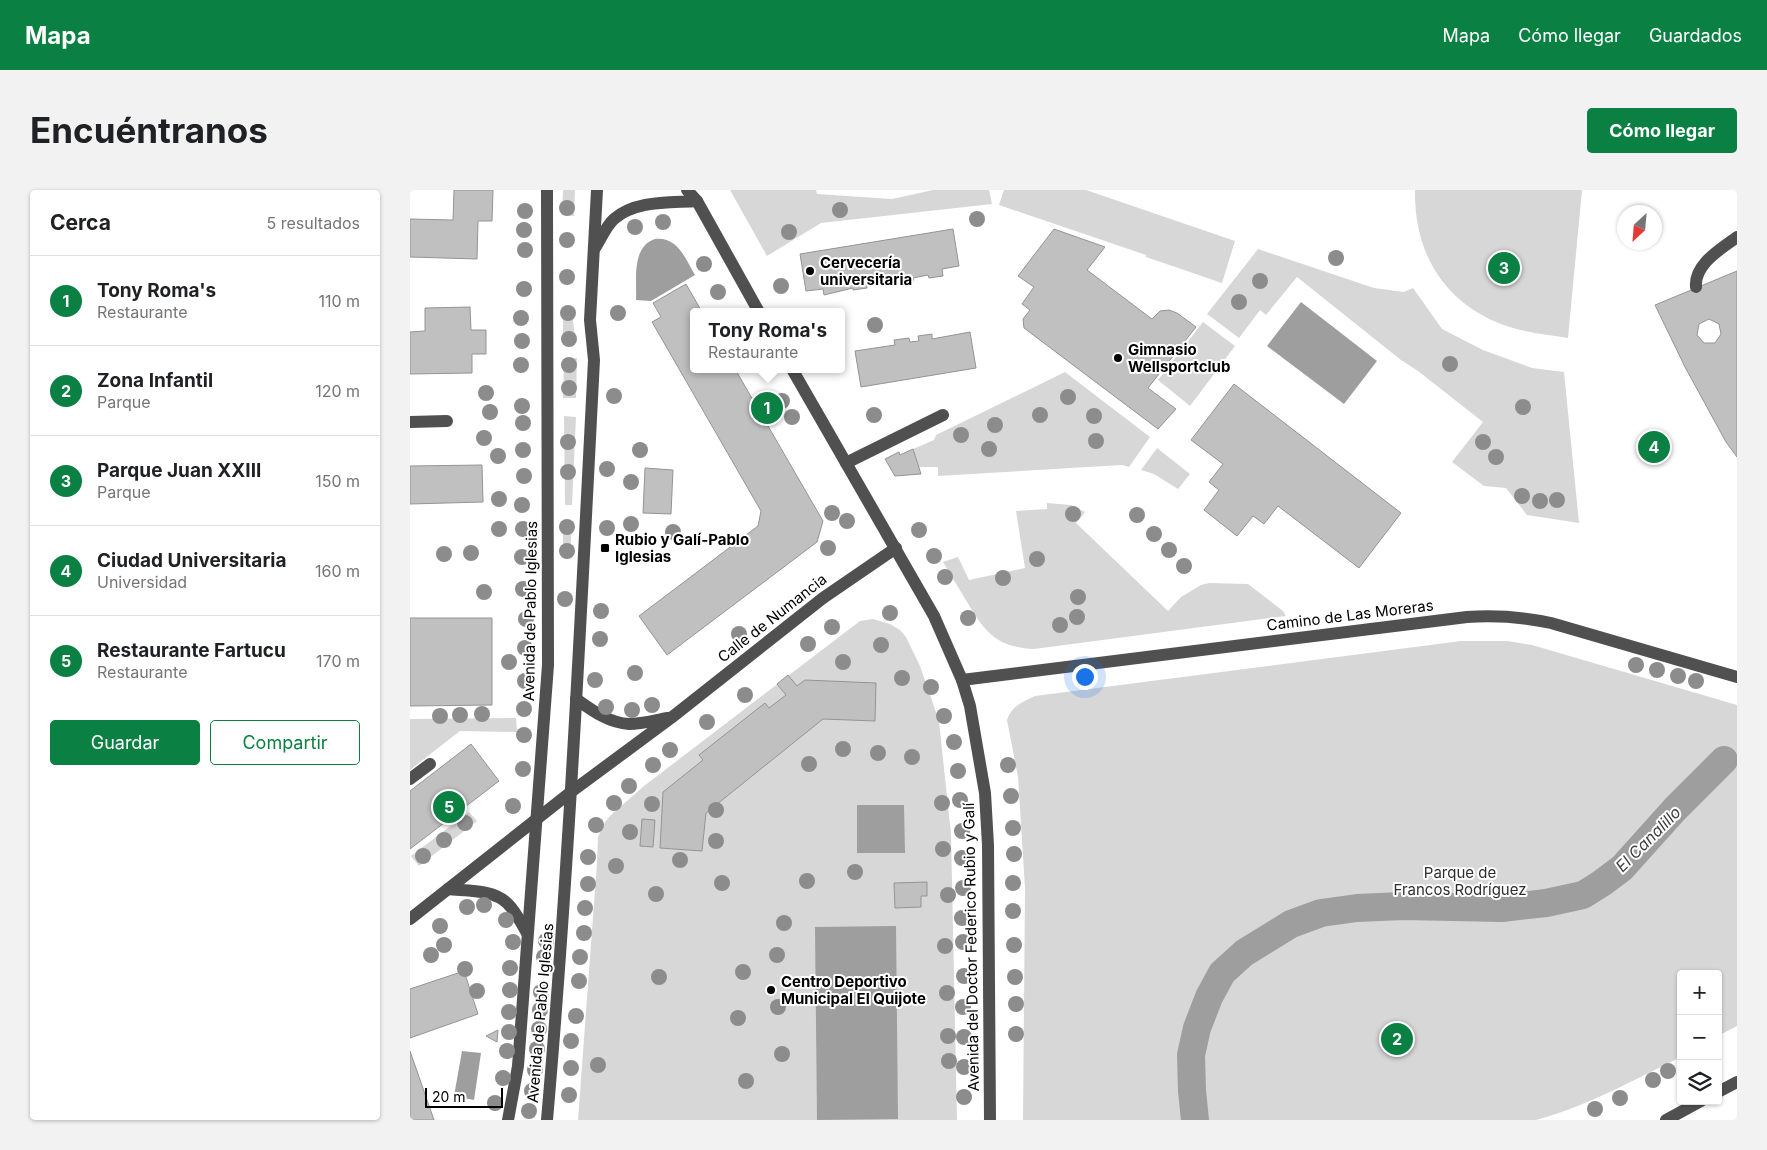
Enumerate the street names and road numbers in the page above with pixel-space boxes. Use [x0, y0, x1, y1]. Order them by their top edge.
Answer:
street label: Avenida de Pablo Iglesias [519, 521, 541, 701]
street label: Calle de Numancia [714, 570, 830, 666]
street label: Camino de Las Moreras [1265, 595, 1435, 635]
street label: Avenida del Doctor Federico Rubio y Galí [959, 802, 983, 1091]
street label: Avenida de Pablo Iglesias [523, 922, 557, 1104]

